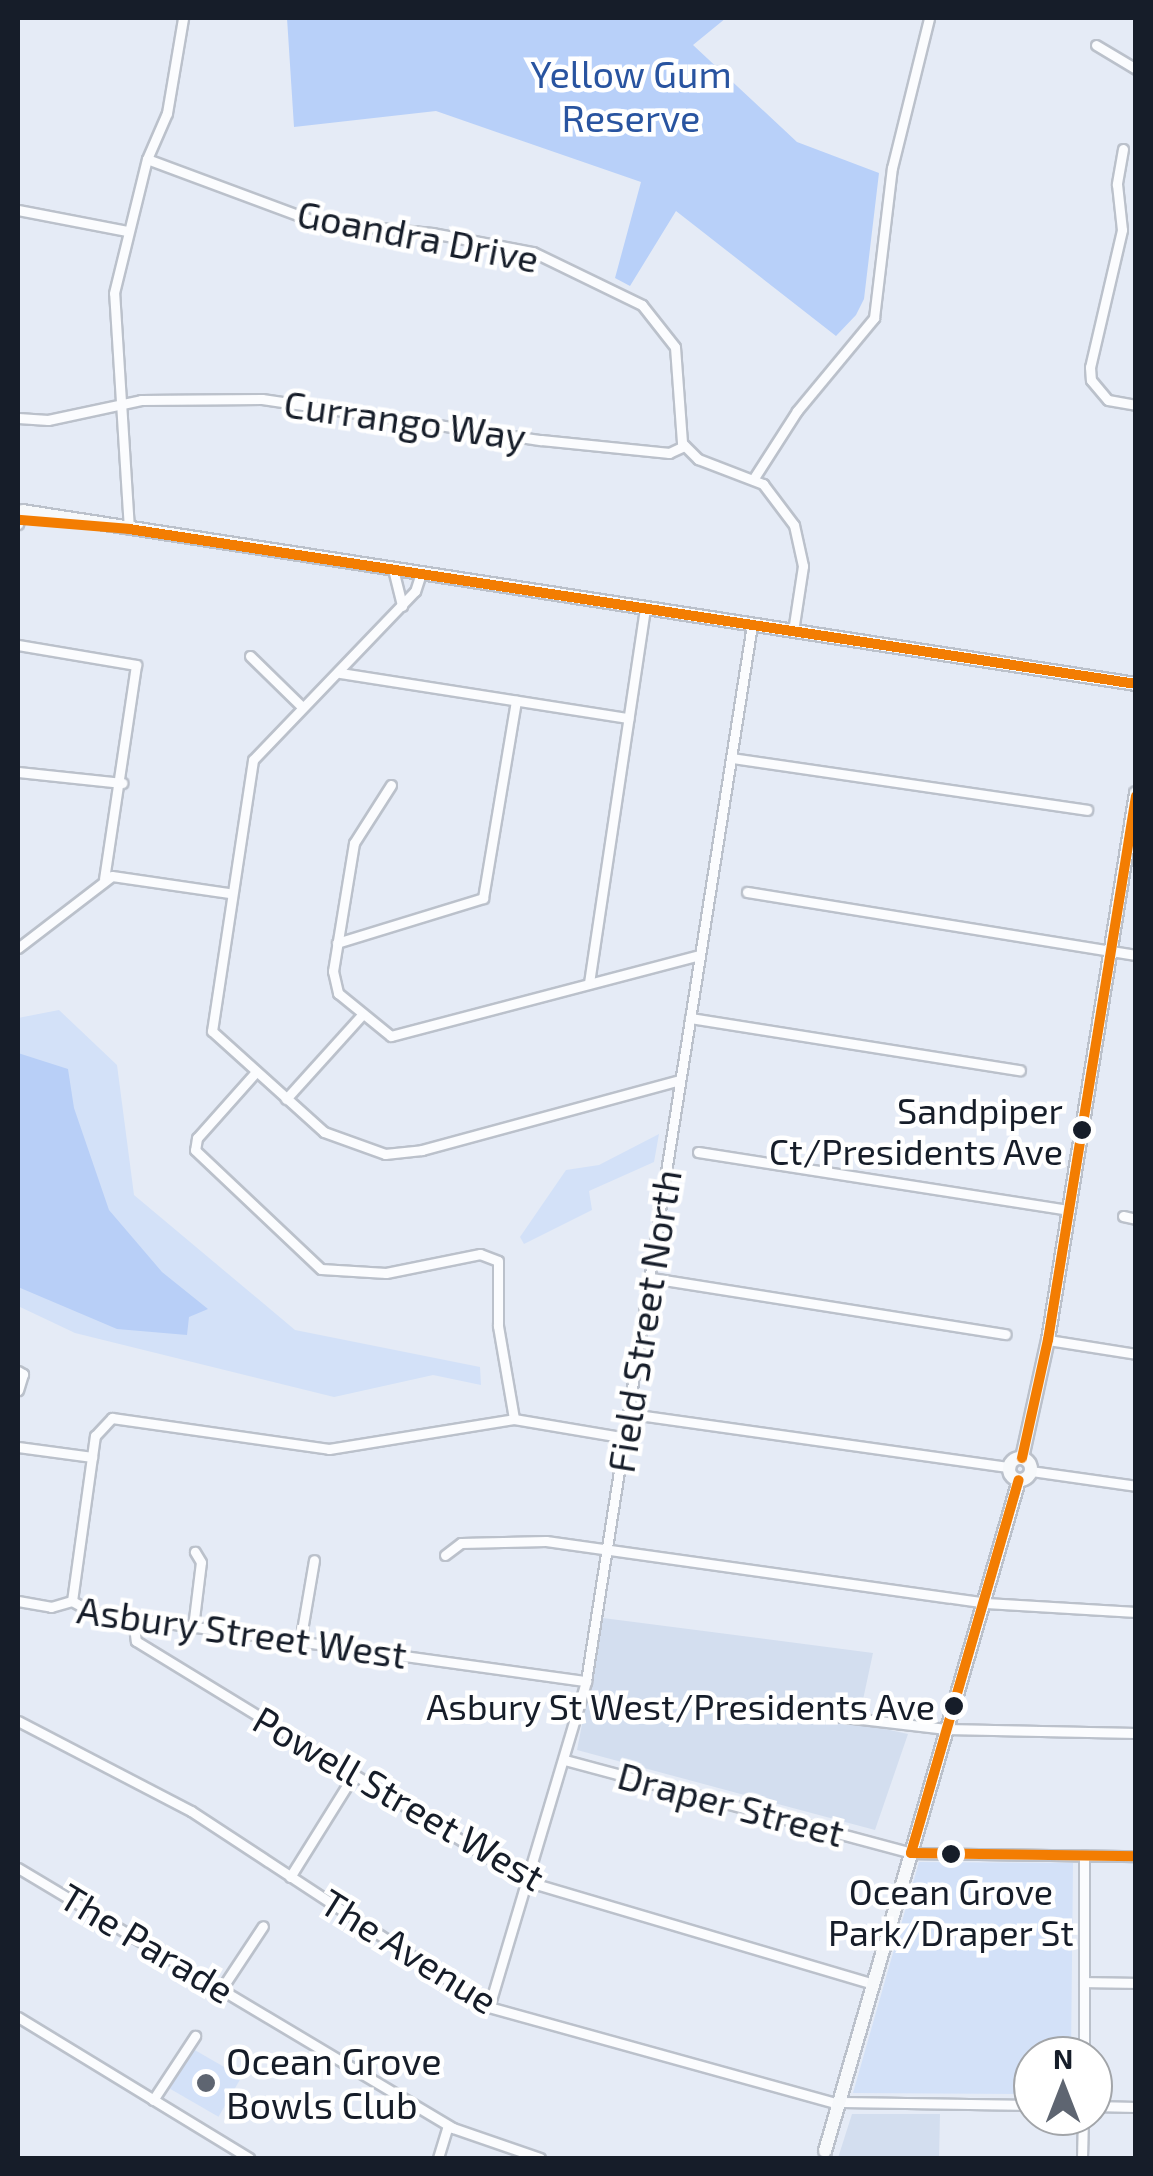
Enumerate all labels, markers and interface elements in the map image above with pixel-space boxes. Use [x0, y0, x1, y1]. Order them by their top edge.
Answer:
park label: Yellow Gum Reserve [530, 51, 732, 140]
street label: Goandra Drive [293, 190, 543, 282]
street label: Currango Way [281, 380, 529, 460]
place label: Sandpiper Ct/Presidents Ave [768, 1087, 1063, 1172]
marker: Sandpiper Ct/Presidents Ave [1072, 1120, 1092, 1140]
street label: Field Street North [598, 1166, 690, 1476]
street label: Asbury Street West [74, 1586, 410, 1678]
place label: Asbury St West/Presidents Ave [424, 1684, 935, 1728]
street label: Powell Street West [245, 1696, 553, 1900]
marker: Asbury St West/Presidents Ave [944, 1696, 964, 1716]
street label: Draper Street [613, 1752, 849, 1856]
marker: Ocean Grove Park/Draper St [941, 1844, 961, 1864]
place label: Ocean Grove Park/Draper St [828, 1868, 1074, 1953]
street label: The Parade [52, 1873, 242, 2013]
street label: The Avenue [312, 1879, 506, 2023]
north arrow [1013, 2036, 1113, 2136]
place label: Ocean Grove Bowls Club [226, 2038, 442, 2128]
text: N [1053, 2041, 1073, 2075]
marker: Ocean Grove Bowls Club [195, 2072, 217, 2094]

